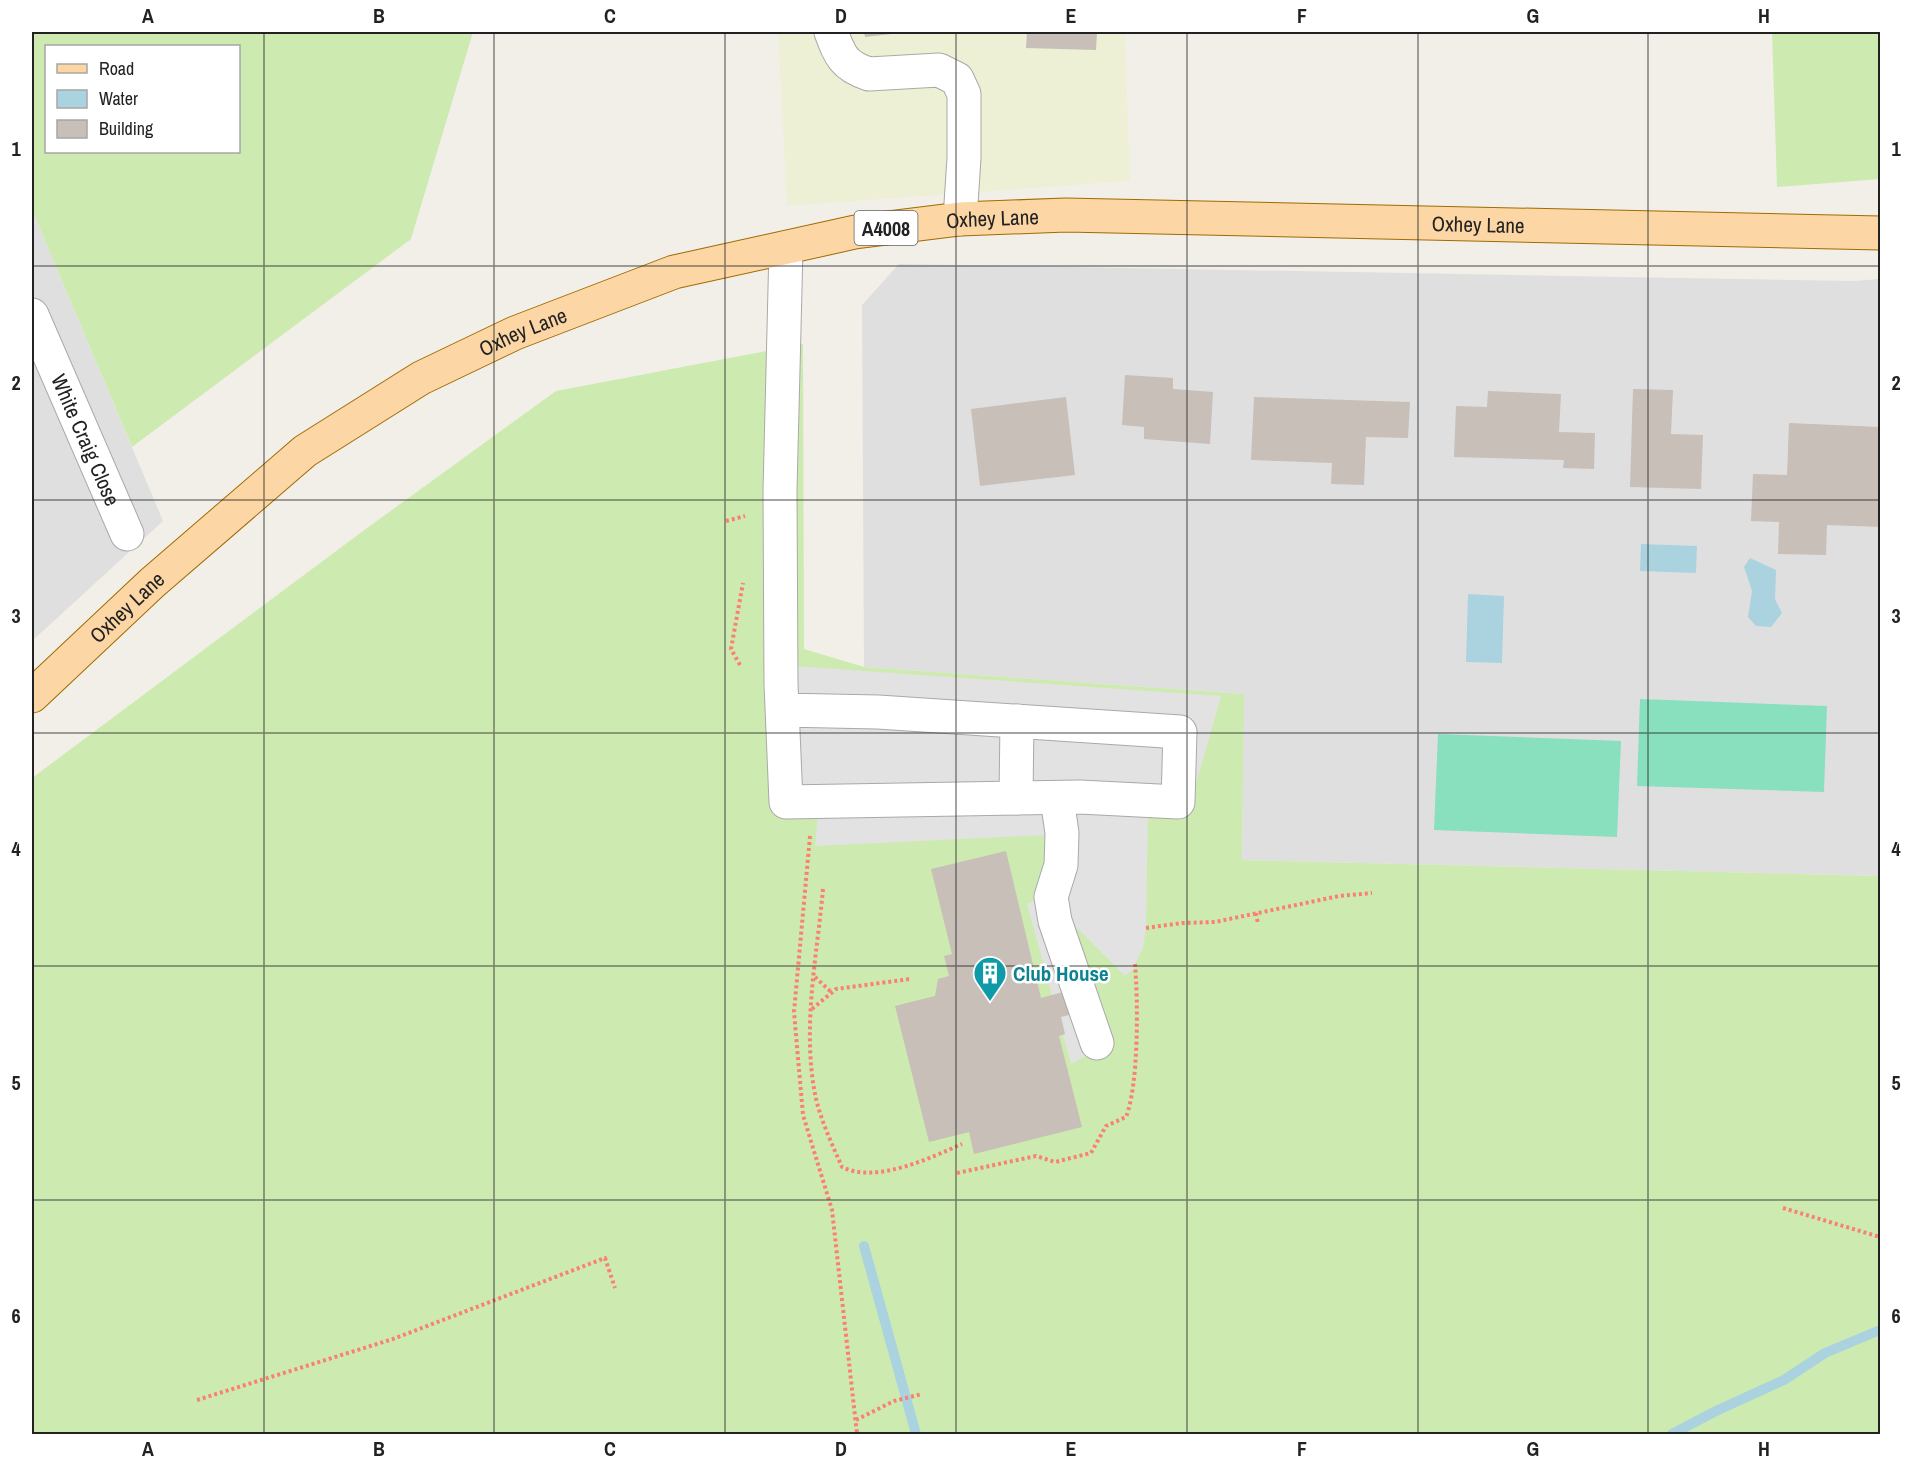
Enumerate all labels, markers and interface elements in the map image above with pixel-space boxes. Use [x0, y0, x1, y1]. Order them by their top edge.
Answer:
text: A [142, 2, 154, 29]
text: B [373, 2, 385, 29]
text: C [604, 2, 616, 29]
text: D [835, 2, 847, 29]
text: E [1066, 2, 1077, 29]
text: F [1297, 2, 1307, 29]
text: G [1527, 2, 1539, 29]
text: H [1758, 2, 1770, 29]
legend [45, 45, 240, 153]
text: Road [99, 56, 134, 81]
text: Water [99, 86, 138, 111]
text: Building [99, 116, 154, 141]
text: 1 [11, 135, 21, 162]
text: 1 [1891, 135, 1901, 162]
street label: Oxhey Lane [944, 202, 1039, 235]
street label: Oxhey Lane [1431, 209, 1525, 240]
road number: A4008 [854, 211, 918, 245]
street label: Oxhey Lane [474, 300, 571, 363]
text: 2 [11, 369, 21, 396]
street label: White Craig Close [45, 369, 127, 510]
text: 2 [1891, 369, 1901, 396]
street label: Oxhey Lane [83, 564, 170, 649]
text: 3 [11, 602, 21, 629]
text: 3 [1891, 602, 1901, 629]
text: 4 [11, 835, 21, 862]
text: 4 [1891, 835, 1901, 862]
building icon: Club House [972, 955, 1008, 1002]
place label: Club House [1013, 959, 1109, 988]
text: 5 [11, 1069, 21, 1096]
text: 5 [1891, 1069, 1901, 1096]
text: 6 [11, 1302, 21, 1329]
text: 6 [1891, 1302, 1901, 1329]
text: A [142, 1435, 154, 1462]
text: B [373, 1435, 385, 1462]
text: C [604, 1435, 616, 1462]
text: D [835, 1435, 847, 1462]
text: E [1066, 1435, 1077, 1462]
text: F [1297, 1435, 1307, 1462]
text: G [1527, 1435, 1539, 1462]
text: H [1758, 1435, 1770, 1462]

